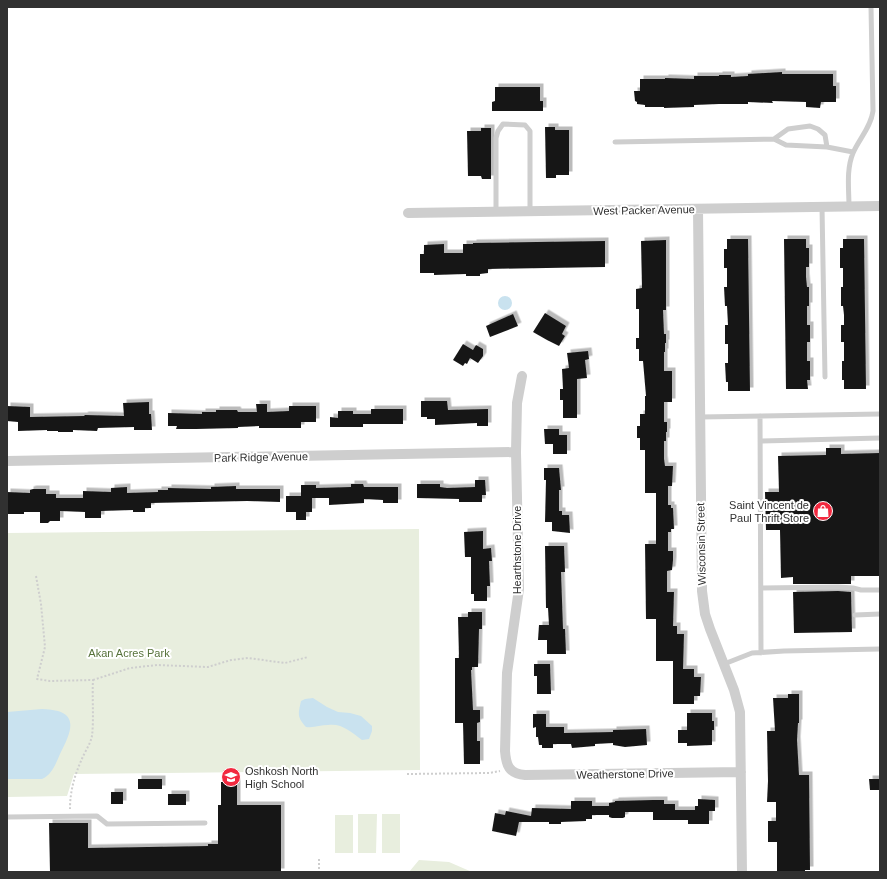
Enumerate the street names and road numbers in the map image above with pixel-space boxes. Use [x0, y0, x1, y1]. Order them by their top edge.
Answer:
street label: West Packer Avenue [593, 203, 695, 217]
street label: Park Ridge Avenue [214, 450, 308, 464]
street label: Wisconsin Street [694, 503, 708, 585]
street label: Hearthstone Drive [511, 506, 523, 594]
street label: Weatherstone Drive [576, 767, 674, 781]

